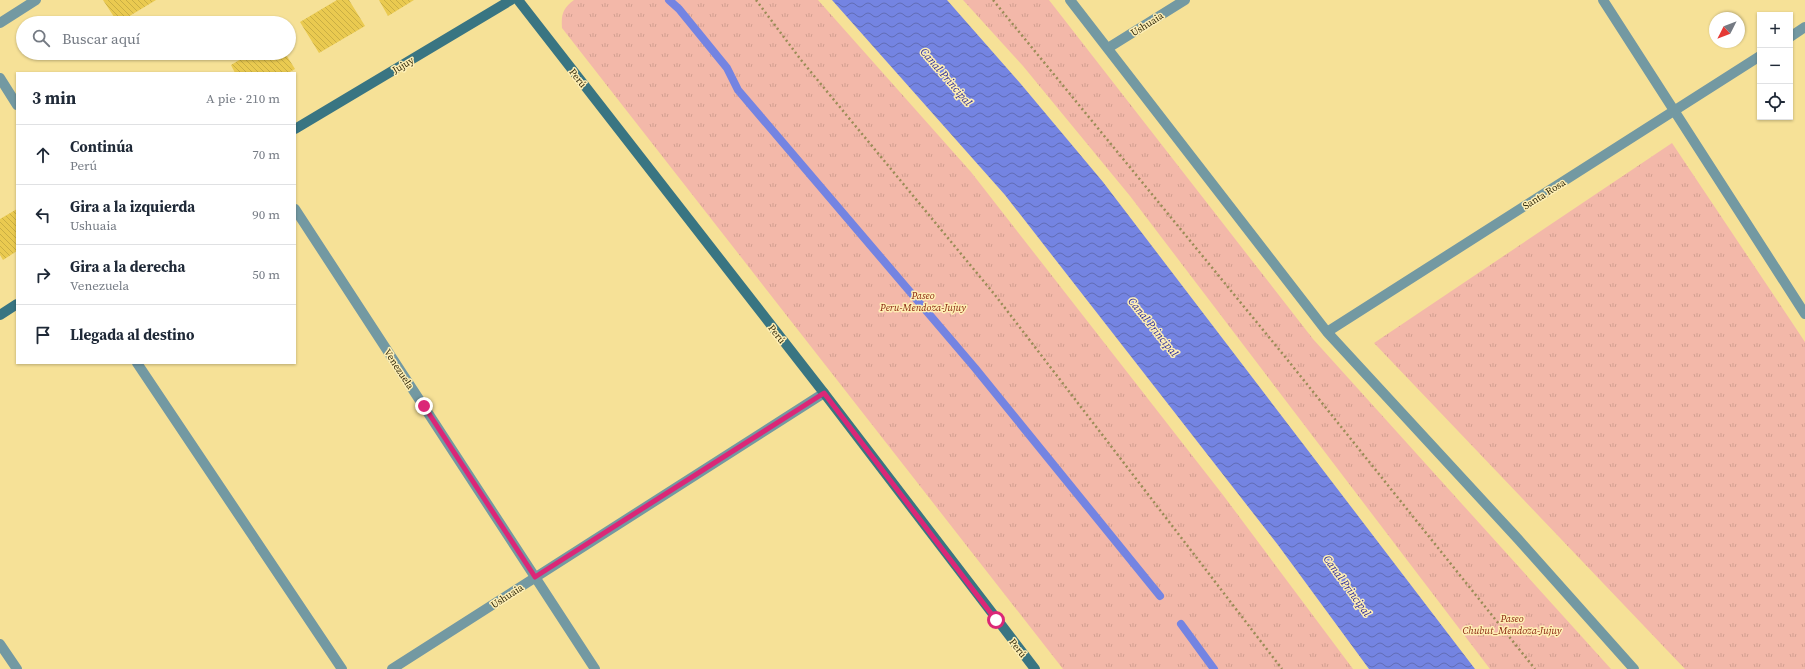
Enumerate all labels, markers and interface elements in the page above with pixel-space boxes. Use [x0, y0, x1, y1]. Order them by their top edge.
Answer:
street label: Ushuaia [1128, 8, 1167, 39]
north arrow [1709, 12, 1745, 48]
map controls [1757, 12, 1793, 120]
button: + [1757, 12, 1793, 48]
search box [16, 16, 296, 60]
icon: search [30, 27, 52, 49]
text: Buscar aquí [62, 28, 140, 49]
water label: Canal Principal [917, 45, 976, 110]
button: − [1757, 48, 1793, 84]
street label: Jujuy [389, 53, 417, 77]
street label: Perú [566, 66, 590, 90]
button: locate [1757, 84, 1793, 120]
text: 3 min [32, 86, 76, 110]
text: A pie · 210 m [206, 90, 280, 107]
text: Continúa [70, 136, 133, 157]
icon: ahead [32, 144, 54, 166]
text: 70 m [252, 146, 280, 163]
text: Perú [70, 157, 97, 174]
street label: Santa Rosa [1520, 175, 1569, 212]
text: Gira a la izquierda [70, 196, 195, 217]
icon: left [32, 204, 54, 226]
text: 90 m [252, 206, 280, 223]
text: Ushuaia [70, 217, 117, 234]
text: Gira a la derecha [70, 256, 185, 277]
icon: right [32, 264, 54, 286]
text: 50 m [252, 266, 280, 283]
text: Venezuela [70, 277, 129, 294]
park label: Paseo Peru-Mendoza-Jujuy [879, 289, 966, 314]
water label: Canal Principal [1124, 294, 1182, 361]
street label: Perú [765, 322, 789, 346]
icon: arrive [32, 324, 54, 346]
text: Llegada al destino [70, 324, 195, 345]
street label: Venezuela [381, 346, 417, 392]
route end [415, 397, 433, 415]
water label: Canal Principal [1320, 552, 1375, 620]
street label: Ushuaia [488, 580, 526, 611]
route start [987, 611, 1005, 629]
park label: Paseo Chubut_Mendoza-Jujuy [1462, 612, 1562, 637]
street label: Perú [1006, 636, 1030, 660]

